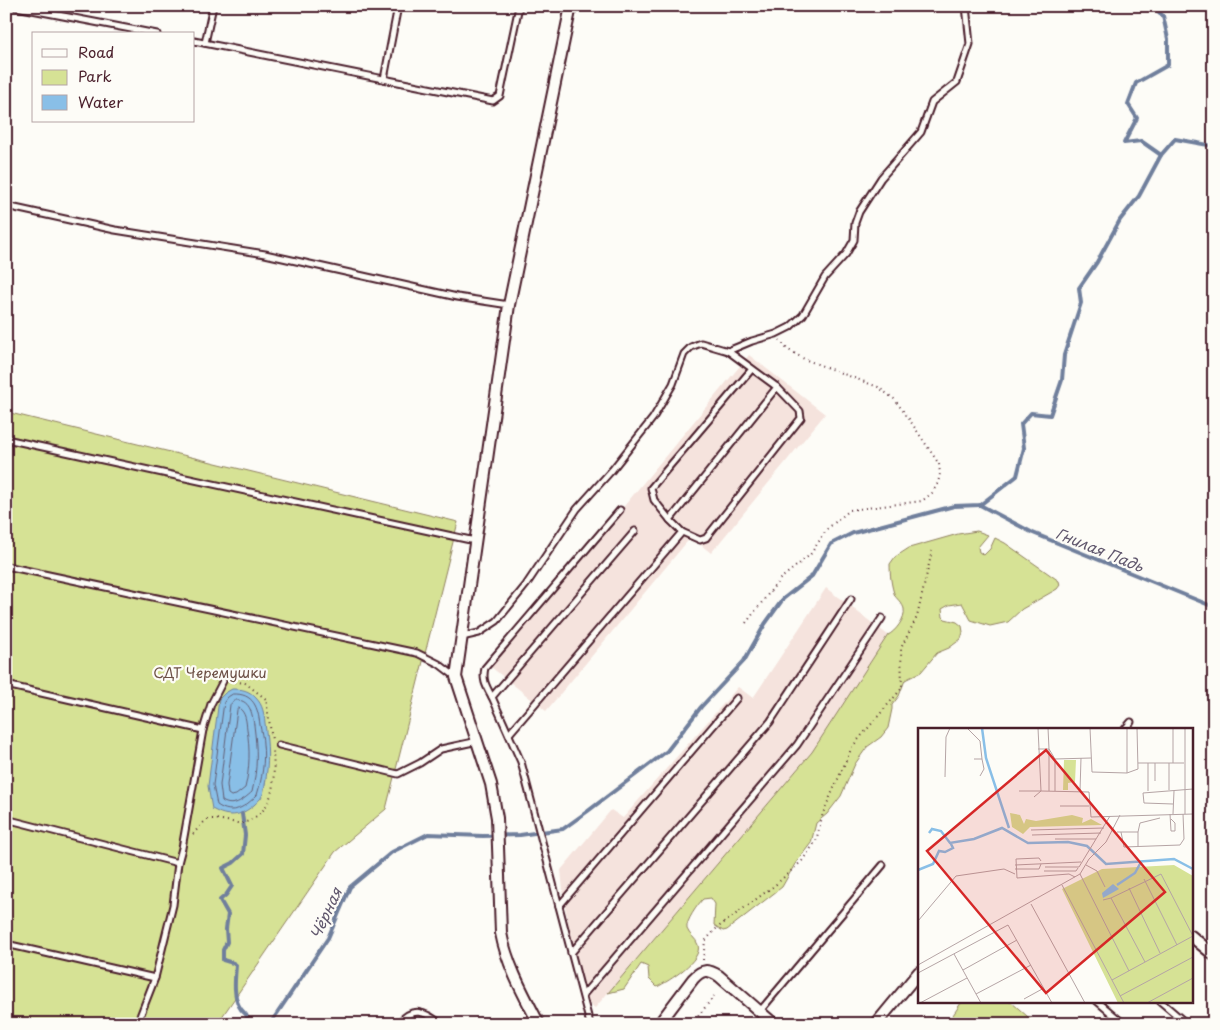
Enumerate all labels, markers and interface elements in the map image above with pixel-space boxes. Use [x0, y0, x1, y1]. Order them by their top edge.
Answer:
legend [32, 32, 195, 122]
text: Road [78, 40, 114, 63]
text: Park [78, 64, 112, 87]
text: Water [78, 90, 123, 113]
water label: Гнилая Падь [1053, 521, 1149, 578]
park label: СДТ Черемушки [153, 662, 267, 683]
inset map [918, 728, 1192, 1002]
water label: Чёрная [303, 883, 347, 942]

